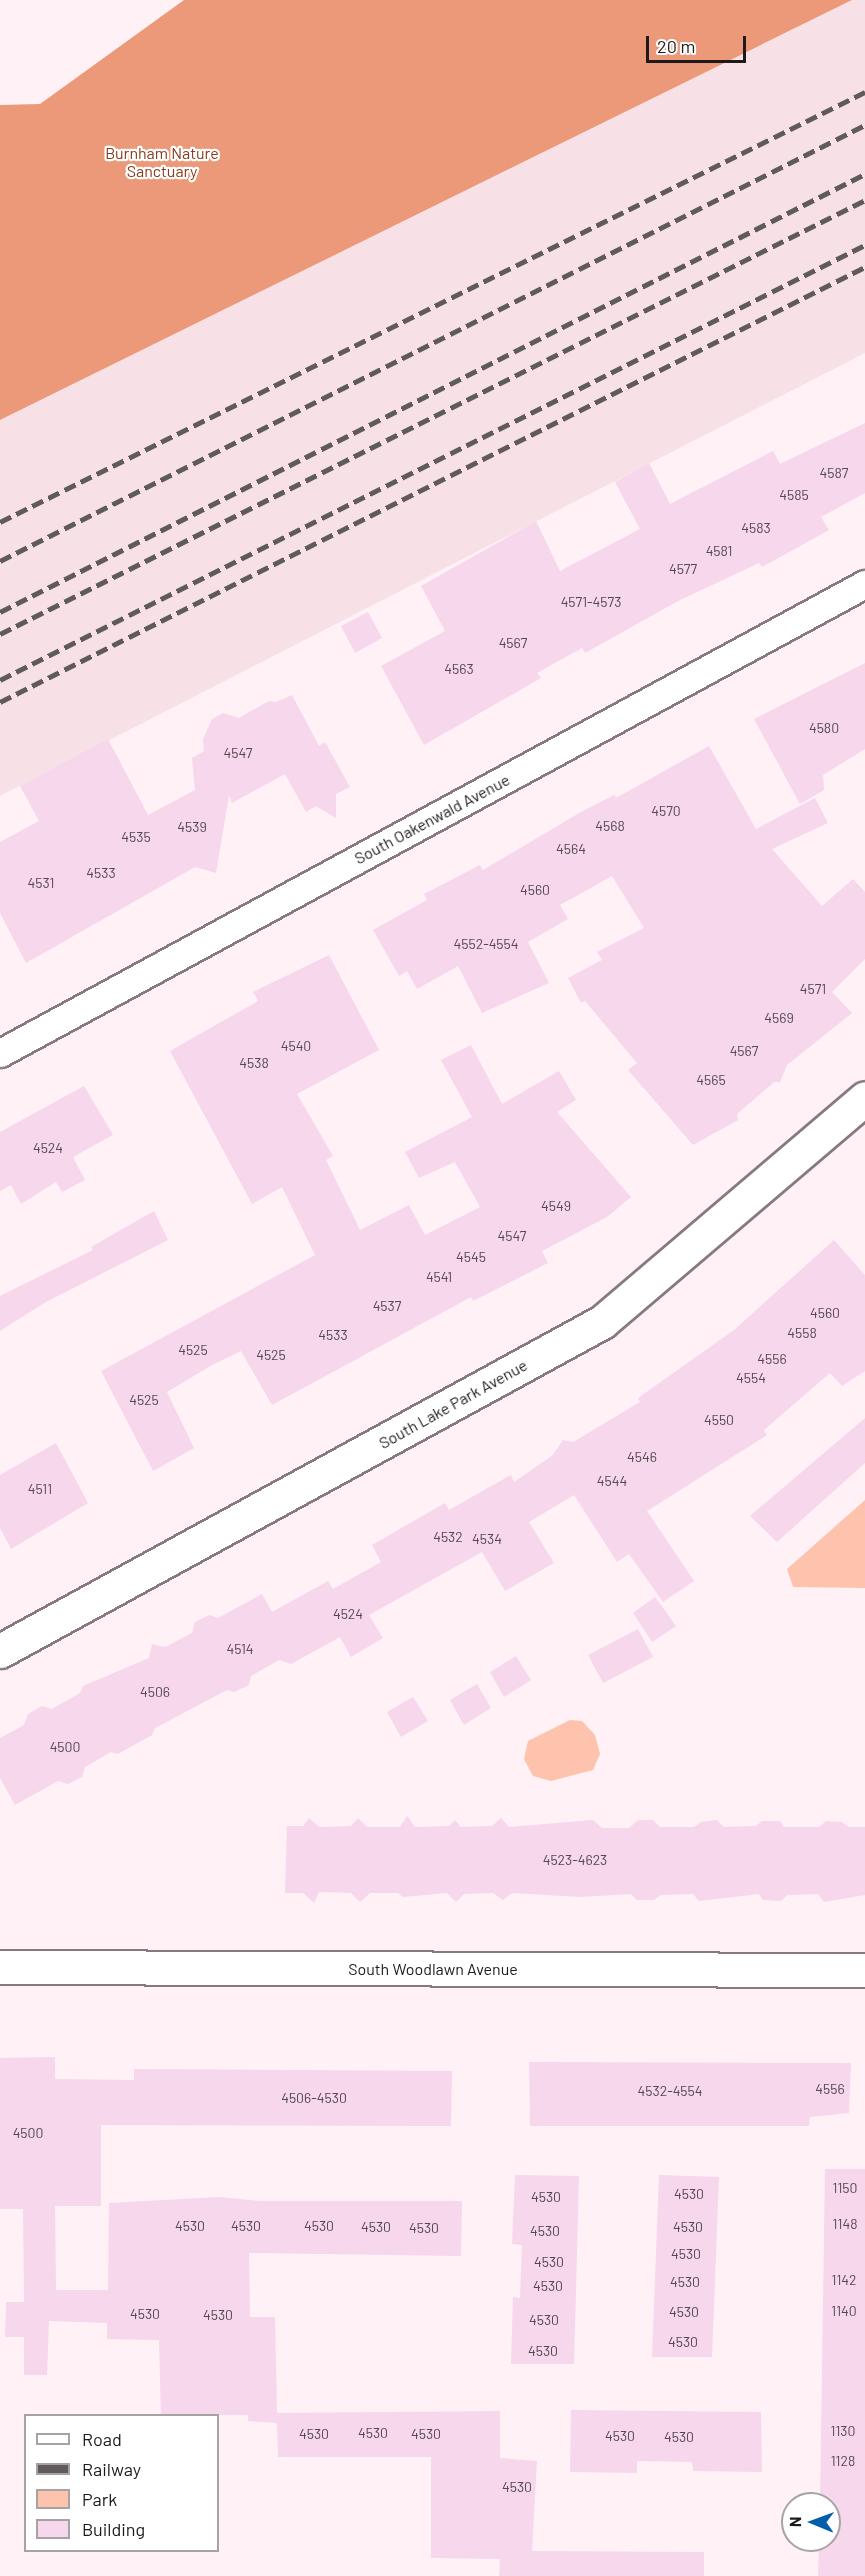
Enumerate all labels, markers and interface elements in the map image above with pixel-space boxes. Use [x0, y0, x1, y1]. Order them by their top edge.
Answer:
scale bar [649, 24, 750, 62]
text: 20 m [657, 35, 695, 57]
park label: Burnham Nature Sanctuary [105, 143, 219, 181]
house number: 4587 [820, 465, 848, 481]
house number: 4585 [779, 487, 809, 503]
house number: 4583 [741, 520, 771, 536]
house number: 4581 [706, 543, 732, 559]
house number: 4577 [669, 561, 697, 577]
house number: 4571-4573 [561, 594, 621, 610]
house number: 4567 [499, 635, 527, 651]
house number: 4563 [444, 661, 474, 677]
house number: 4580 [809, 720, 839, 736]
house number: 4547 [224, 745, 252, 761]
street label: South Oakenwald Avenue [351, 770, 513, 868]
house number: 4570 [651, 803, 681, 819]
house number: 4568 [595, 818, 625, 834]
house number: 4539 [177, 819, 207, 835]
house number: 4535 [121, 829, 151, 845]
house number: 4564 [556, 841, 586, 857]
house number: 4533 [86, 865, 116, 881]
house number: 4531 [28, 875, 54, 891]
house number: 4560 [520, 882, 550, 898]
house number: 4552-4554 [454, 936, 518, 952]
house number: 4571 [800, 981, 826, 997]
house number: 4569 [764, 1010, 794, 1026]
house number: 4540 [281, 1038, 311, 1054]
house number: 4567 [730, 1043, 758, 1059]
house number: 4538 [239, 1055, 269, 1071]
house number: 4565 [696, 1072, 726, 1088]
house number: 4524 [33, 1140, 63, 1156]
house number: 4549 [541, 1198, 571, 1214]
house number: 4547 [498, 1228, 526, 1244]
house number: 4545 [456, 1249, 486, 1265]
house number: 4541 [426, 1269, 452, 1285]
house number: 4537 [373, 1298, 401, 1314]
house number: 4560 [810, 1305, 840, 1321]
house number: 4558 [787, 1325, 817, 1341]
house number: 4533 [318, 1327, 348, 1343]
house number: 4525 [178, 1342, 208, 1358]
house number: 4525 [256, 1347, 286, 1363]
house number: 4556 [757, 1351, 787, 1367]
street label: South Lake Park Avenue [376, 1355, 530, 1453]
house number: 4554 [736, 1370, 766, 1386]
house number: 4525 [129, 1392, 159, 1408]
house number: 4550 [704, 1412, 734, 1428]
house number: 4546 [627, 1449, 657, 1465]
house number: 4544 [597, 1473, 627, 1489]
house number: 4511 [28, 1481, 52, 1497]
house number: 4532 [433, 1529, 463, 1545]
house number: 4534 [472, 1531, 502, 1547]
house number: 4524 [333, 1606, 363, 1622]
house number: 4514 [226, 1641, 254, 1657]
house number: 4506 [140, 1684, 170, 1700]
house number: 4500 [50, 1739, 80, 1755]
house number: 4523-4623 [543, 1852, 607, 1868]
street label: South Woodlawn Avenue [348, 1959, 518, 1979]
house number: 4556 [815, 2081, 845, 2097]
house number: 4532-4554 [638, 2083, 702, 2099]
house number: 4506-4530 [281, 2090, 347, 2106]
house number: 4500 [13, 2125, 43, 2141]
house number: 1150 [833, 2180, 857, 2196]
house number: 4530 [674, 2186, 704, 2202]
house number: 4530 [531, 2189, 561, 2205]
house number: 1148 [833, 2216, 857, 2232]
house number: 4530 [175, 2218, 205, 2234]
house number: 4530 [231, 2218, 261, 2234]
house number: 4530 [304, 2218, 334, 2234]
house number: 4530 [361, 2219, 391, 2235]
house number: 4530 [673, 2219, 703, 2235]
house number: 4530 [409, 2220, 439, 2236]
house number: 4530 [530, 2223, 560, 2239]
house number: 4530 [671, 2246, 701, 2262]
house number: 4530 [534, 2254, 564, 2270]
house number: 1142 [831, 2272, 857, 2288]
house number: 4530 [670, 2274, 700, 2290]
house number: 4530 [533, 2278, 563, 2294]
house number: 1140 [831, 2303, 857, 2319]
house number: 4530 [669, 2304, 699, 2320]
house number: 4530 [130, 2306, 160, 2322]
house number: 4530 [203, 2307, 233, 2323]
house number: 4530 [529, 2312, 559, 2328]
house number: 4530 [668, 2334, 698, 2350]
house number: 4530 [528, 2343, 558, 2359]
legend [24, 2414, 219, 2552]
house number: 1130 [831, 2423, 855, 2439]
house number: 4530 [358, 2425, 388, 2441]
house number: 4530 [299, 2426, 329, 2442]
house number: 4530 [411, 2426, 441, 2442]
text: Road [82, 2428, 122, 2450]
house number: 4530 [605, 2428, 635, 2444]
house number: 4530 [664, 2429, 694, 2445]
house number: 1128 [831, 2453, 855, 2469]
text: Railway [82, 2458, 141, 2480]
house number: 4530 [502, 2479, 532, 2495]
text: Park [82, 2488, 117, 2510]
north arrow [781, 2492, 841, 2552]
text: N [785, 2516, 804, 2527]
text: Building [82, 2518, 145, 2540]

